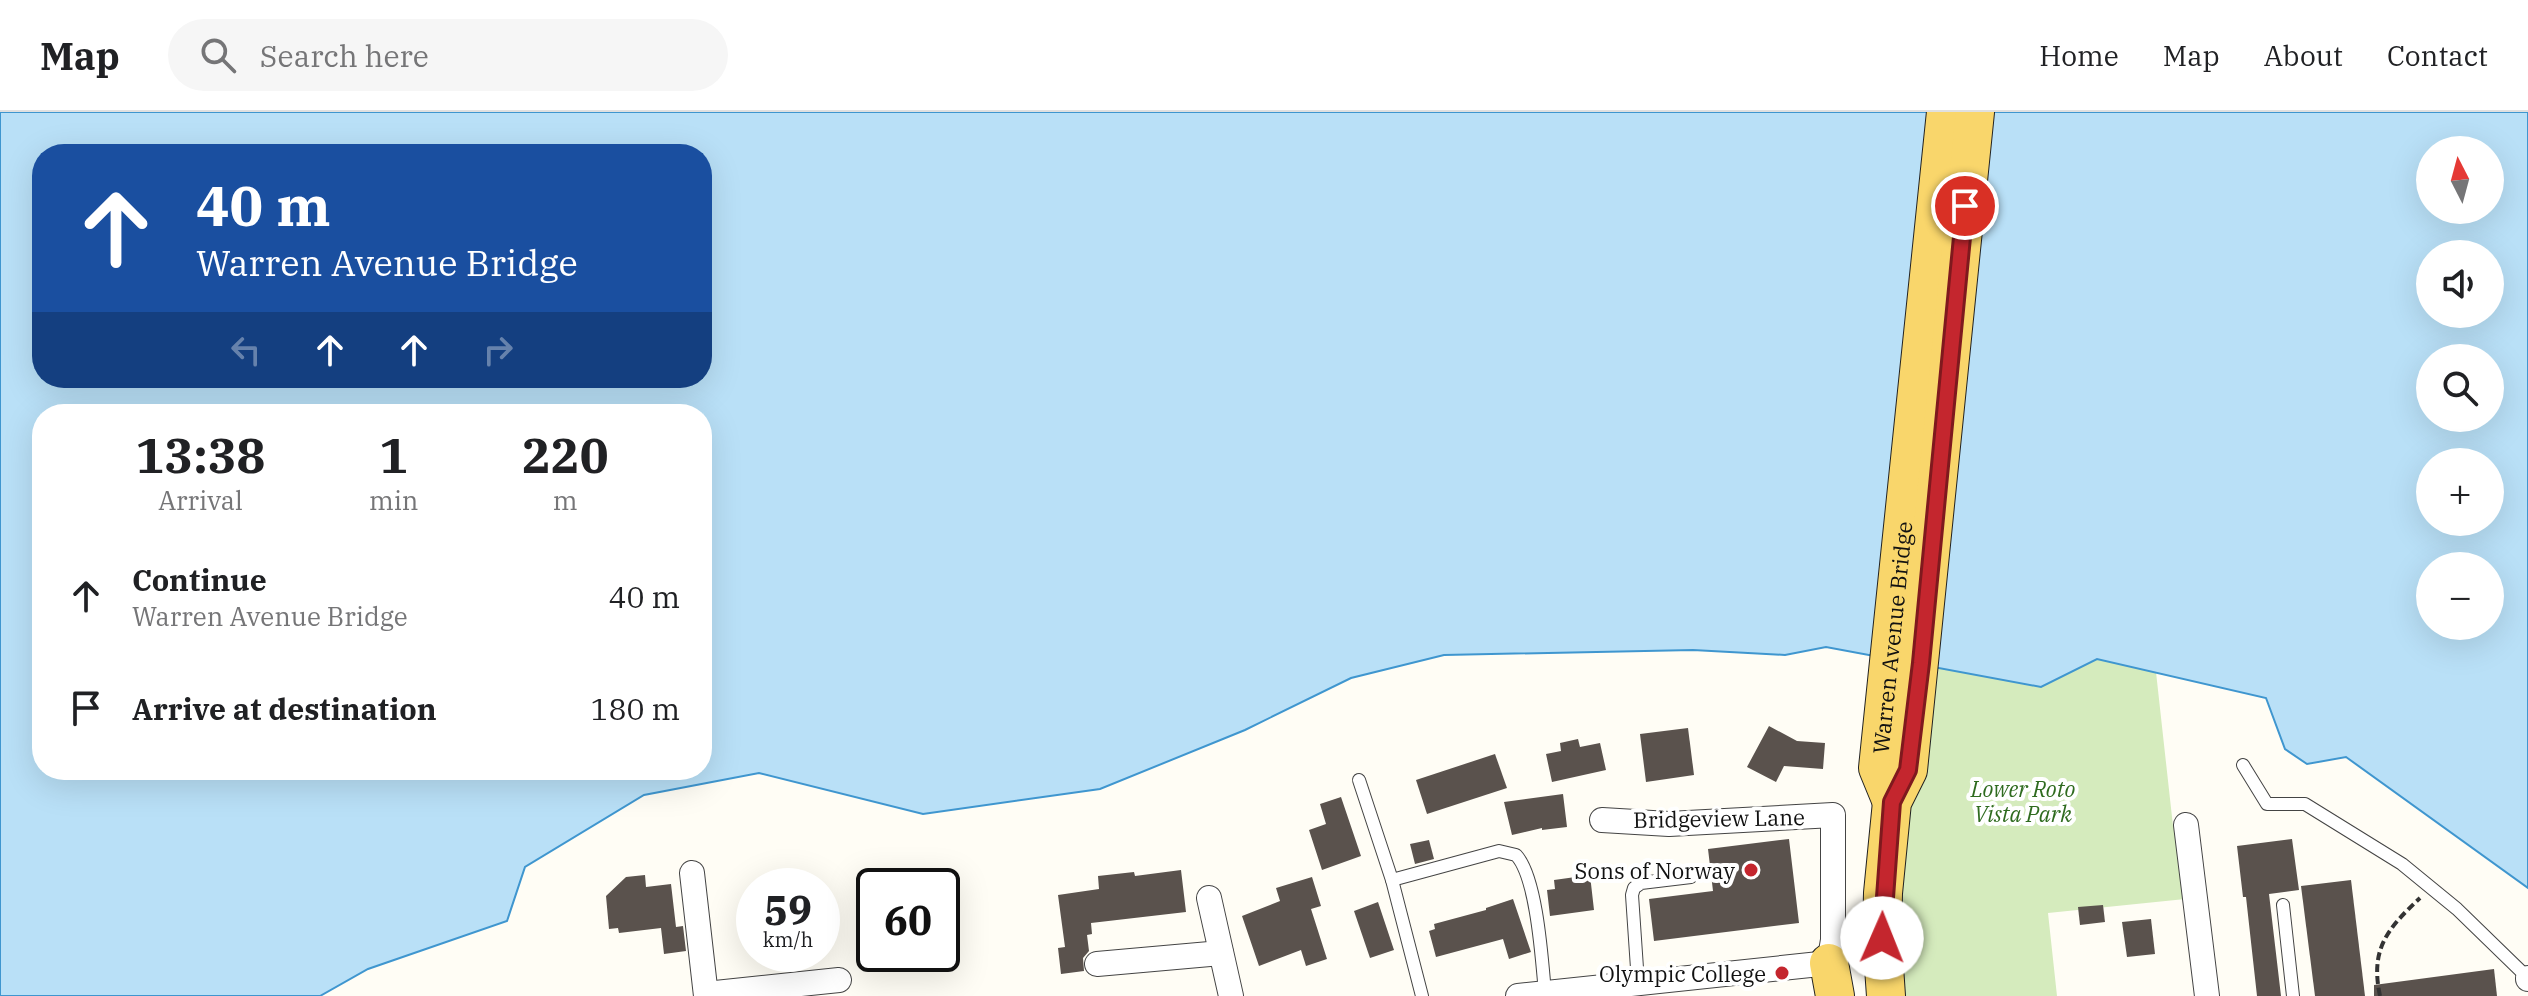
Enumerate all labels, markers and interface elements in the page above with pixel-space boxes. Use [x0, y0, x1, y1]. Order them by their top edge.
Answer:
search box [168, 19, 728, 91]
text: Map [40, 31, 120, 80]
icon: search [196, 33, 240, 77]
text: Search here [260, 36, 429, 75]
text: Home [2039, 37, 2119, 74]
text: Map [2163, 37, 2220, 74]
text: About [2264, 37, 2343, 74]
text: Contact [2387, 37, 2488, 74]
north arrow [2416, 136, 2504, 224]
map controls [2416, 136, 2504, 640]
text: 40 m [196, 169, 331, 241]
pin [1931, 172, 1999, 240]
icon: ahead [64, 176, 168, 280]
icon: arrive [1943, 184, 1987, 228]
text: Warren Avenue Bridge [196, 239, 578, 286]
button: sound [2416, 240, 2504, 328]
icon: left [224, 328, 268, 372]
icon: ahead [308, 328, 352, 372]
icon: ahead [392, 328, 436, 372]
icon: right [476, 328, 520, 372]
button: search [2416, 344, 2504, 432]
text: 13:38 [136, 424, 265, 486]
text: 1 [379, 424, 408, 486]
text: 220 [522, 424, 608, 486]
button: + [2416, 448, 2504, 536]
text: Arrival [158, 483, 243, 517]
text: min [369, 483, 418, 517]
text: m [553, 483, 578, 517]
street label: Warren Avenue Bridge [1865, 520, 1918, 755]
button: − [2416, 552, 2504, 640]
text: Continue [132, 560, 267, 599]
icon: ahead [64, 574, 108, 618]
text: 40 m [608, 577, 680, 616]
text: Warren Avenue Bridge [132, 599, 408, 633]
icon: arrive [64, 686, 108, 730]
text: Arrive at destination [132, 689, 437, 728]
text: 180 m [590, 689, 680, 728]
park label: Lower Roto Vista Park [1970, 774, 2075, 828]
street label: Bridgeview Lane [1633, 802, 1805, 834]
place label: Sons of Norway [1575, 856, 1735, 885]
marker: Sons of Norway [1742, 861, 1760, 879]
speed limit sign: 60 [856, 868, 960, 972]
text: 59 [764, 884, 812, 936]
position arrow [1840, 896, 1924, 980]
text: km/h [763, 926, 813, 953]
place label: Olympic College [1599, 959, 1766, 988]
marker: Olympic College [1773, 964, 1791, 982]

